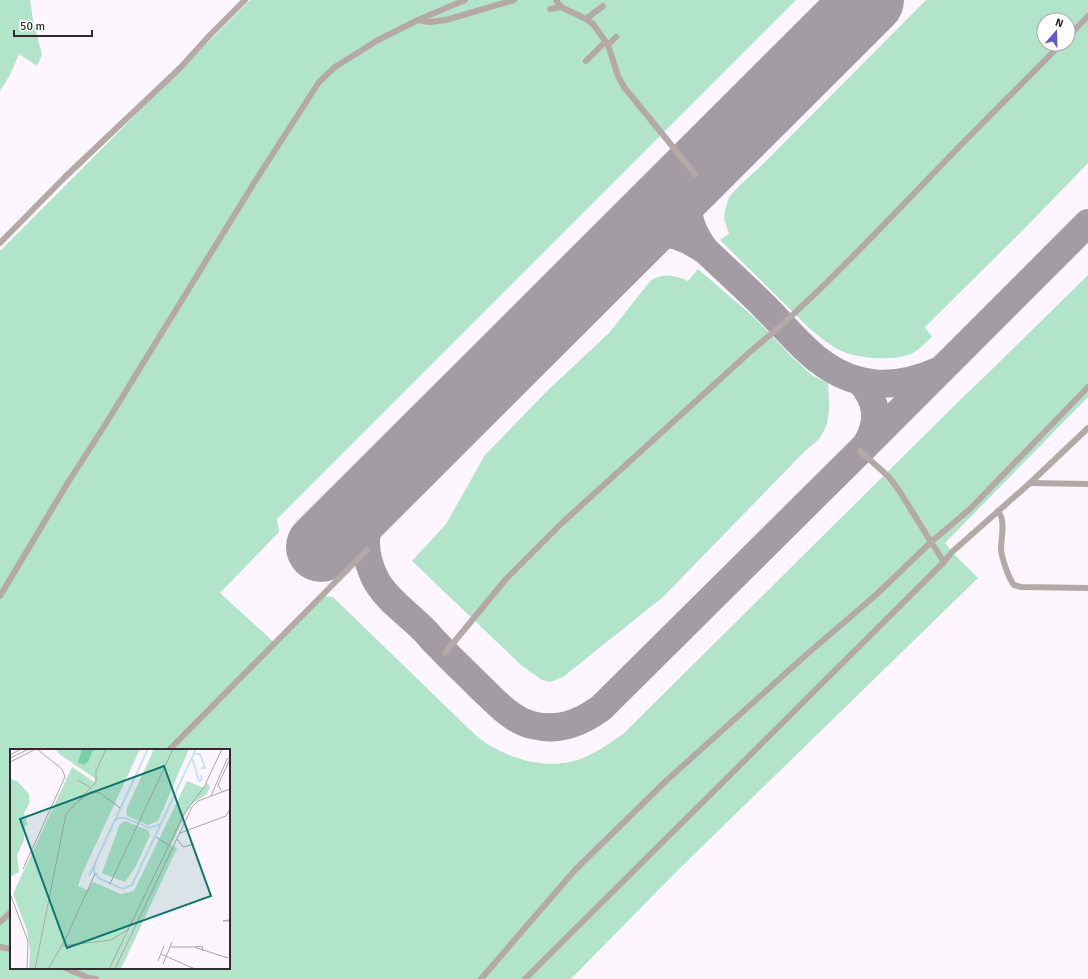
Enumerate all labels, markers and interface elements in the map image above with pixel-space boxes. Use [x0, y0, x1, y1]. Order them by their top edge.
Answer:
scale bar [14, 12, 92, 38]
north arrow [1036, 12, 1076, 52]
text: N [1053, 16, 1065, 30]
text: 50 m [20, 19, 45, 34]
inset map [10, 749, 230, 969]

